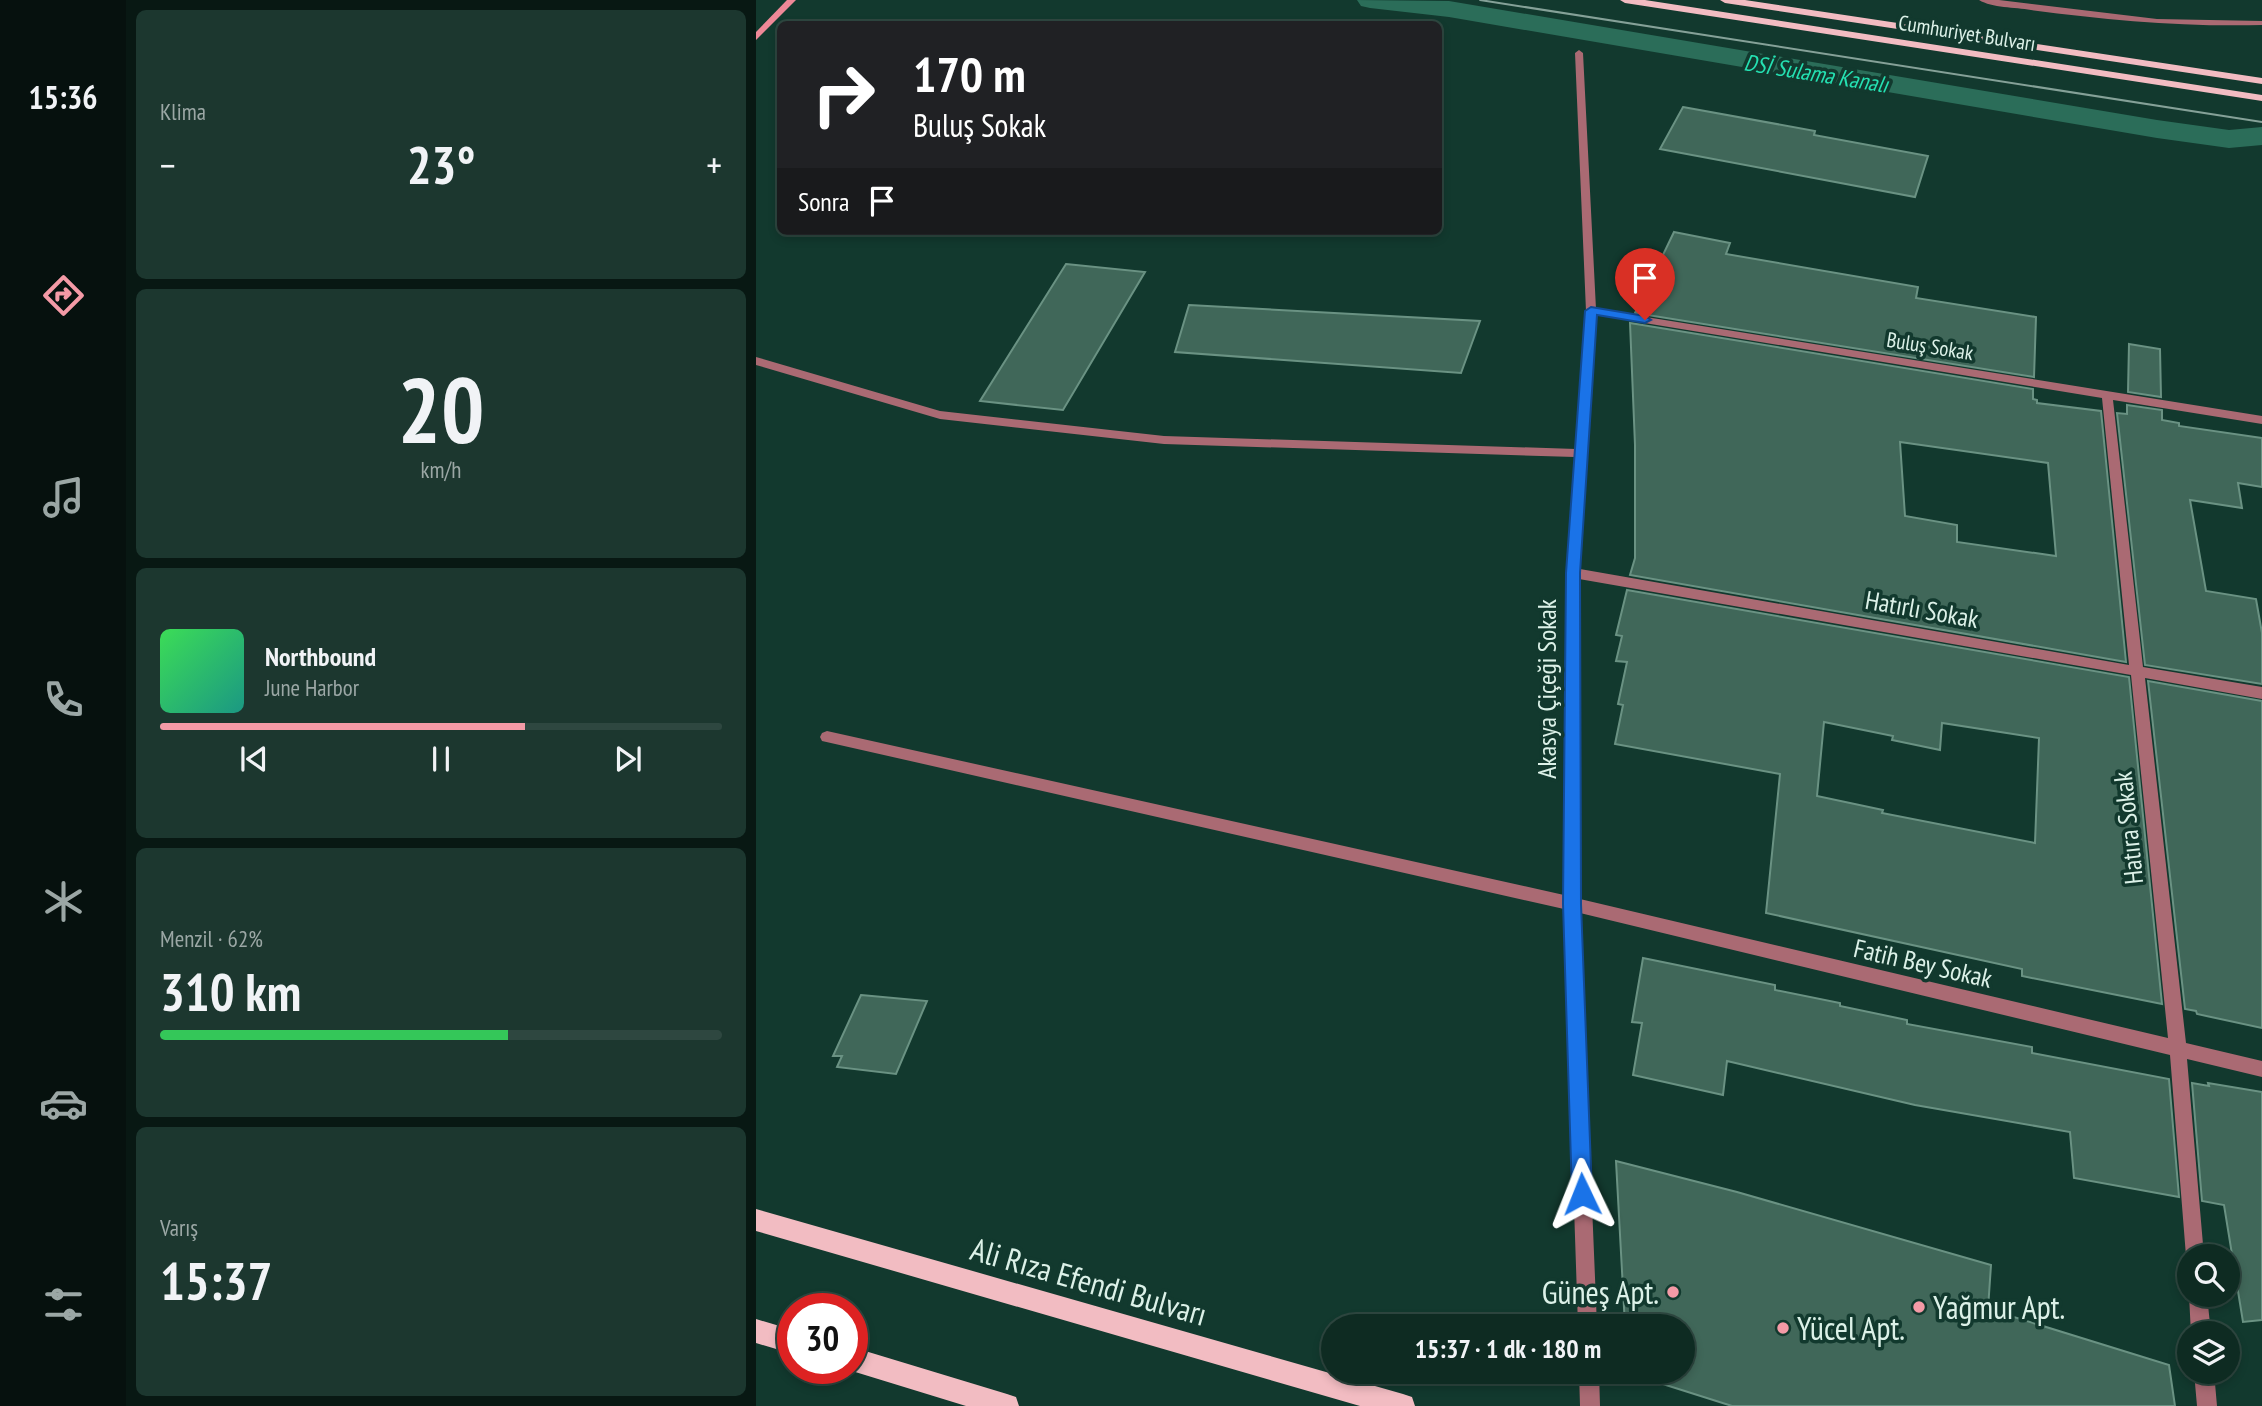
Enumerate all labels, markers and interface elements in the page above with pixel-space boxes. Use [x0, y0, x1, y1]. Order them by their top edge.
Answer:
street label: Cumhuriyet Bulvarı [1897, 9, 2037, 57]
text: 170 m [913, 42, 1026, 106]
water label: DSİ Sulama Kanalı [1742, 47, 1892, 99]
icon: right [798, 49, 889, 140]
text: 15:36 [28, 76, 98, 118]
text: Klima [160, 97, 206, 126]
text: Buluş Sokak [913, 104, 1046, 146]
text: 23° [407, 131, 475, 198]
text: − [160, 140, 176, 189]
text: + [706, 140, 722, 189]
icon: arrive [863, 182, 901, 220]
text: Sonra [798, 185, 849, 218]
pin [1615, 248, 1675, 320]
icon: arrive [1626, 259, 1664, 297]
icon: directions [39, 271, 88, 320]
street label: Buluş Sokak [1885, 326, 1975, 366]
text: 20 [398, 350, 485, 468]
text: km/h [421, 455, 461, 484]
icon: music [39, 473, 88, 522]
street label: Hatırlı Sokak [1863, 583, 1981, 635]
street label: Akasya Çiçeği Sokak [1530, 599, 1563, 779]
text: Northbound [265, 640, 376, 673]
text: June Harbor [265, 673, 359, 702]
icon: phone [39, 675, 88, 724]
icon: previous [235, 740, 273, 778]
icon: pause [422, 740, 460, 778]
icon: next [609, 740, 647, 778]
street label: Hatıra Sokak [2106, 770, 2150, 886]
icon: climate [39, 877, 88, 926]
text: Menzil · 62% [160, 924, 263, 953]
street label: Fatih Bey Sokak [1851, 931, 1995, 995]
text: 310 km [160, 958, 301, 1025]
icon: car [39, 1079, 88, 1128]
position arrow [1545, 1157, 1619, 1231]
text: Varış [160, 1213, 198, 1242]
street label: Ali Rıza Efendi Bulvarı [966, 1227, 1212, 1335]
map controls [2177, 1244, 2240, 1384]
button: search [2177, 1244, 2240, 1307]
text: 15:37 [160, 1247, 272, 1314]
place label: Güneş Apt. [1542, 1271, 1659, 1313]
icon: filters [39, 1280, 88, 1329]
marker: Güneş Apt. [1665, 1284, 1681, 1300]
place label: Yağmur Apt. [1933, 1286, 2065, 1328]
speed limit sign: 30 [777, 1293, 868, 1384]
marker: Yağmur Apt. [1911, 1299, 1927, 1315]
place label: Yücel Apt. [1797, 1307, 1905, 1349]
marker: Yücel Apt. [1775, 1320, 1791, 1336]
button: layers [2177, 1321, 2240, 1384]
text: 15:37 · 1 dk · 180 m [1415, 1332, 1601, 1365]

